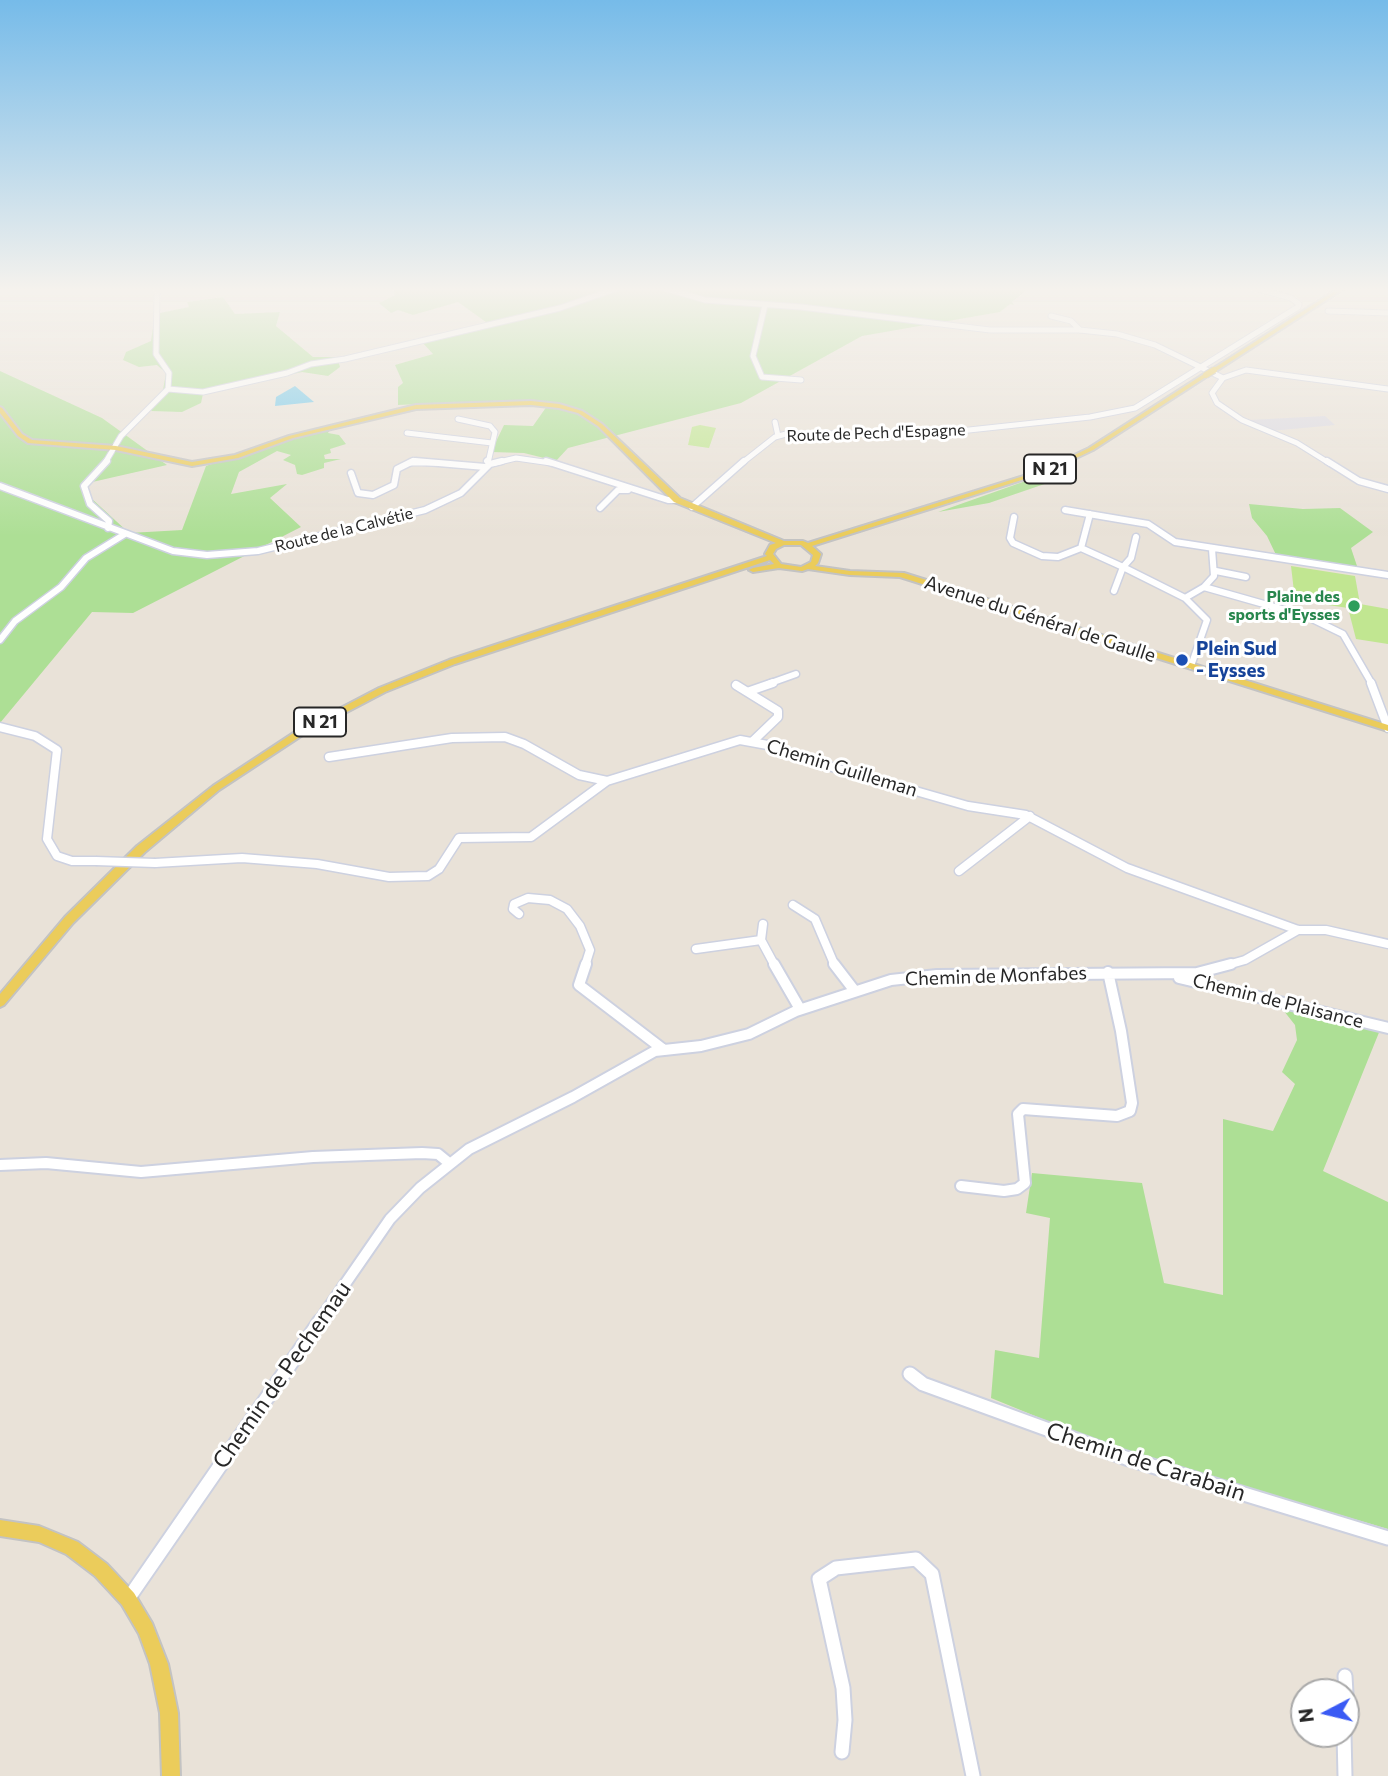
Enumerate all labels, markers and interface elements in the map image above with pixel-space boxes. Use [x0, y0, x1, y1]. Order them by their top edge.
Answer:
street label: Route de Pech d'Espagne [786, 420, 966, 446]
road number: N 21 [1024, 454, 1076, 484]
street label: Route de la Calvétie [273, 504, 415, 556]
street label: Avenue du Général de Gaulle [922, 571, 1158, 667]
place label: Plaine des sports d'Eysses [1228, 587, 1340, 625]
marker: Plaine des sports d'Eysses [1346, 598, 1362, 614]
place label: Plein Sud - Eysses [1196, 638, 1277, 682]
marker: Plein Sud - Eysses [1174, 652, 1190, 668]
road number: N 21 [294, 708, 346, 736]
street label: Chemin Guilleman [764, 734, 920, 802]
street label: Chemin de Monfabes [905, 961, 1087, 991]
street label: Chemin de Plaisance [1190, 969, 1366, 1033]
street label: Chemin de Pechemau [207, 1276, 357, 1474]
street label: Chemin de Carabain [1043, 1417, 1249, 1507]
north arrow [1290, 1678, 1360, 1748]
text: N [1293, 1707, 1318, 1724]

